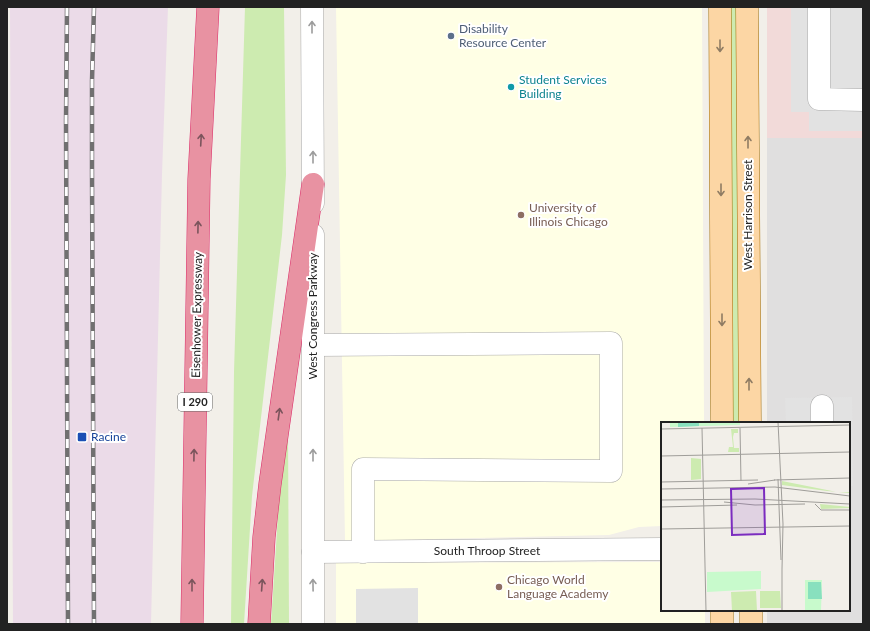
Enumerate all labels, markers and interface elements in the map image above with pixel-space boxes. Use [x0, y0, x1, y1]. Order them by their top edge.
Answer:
one-way arrow [308, 21, 316, 34]
place label: Disability Resource Center [459, 21, 547, 50]
marker: Disability Resource Center [446, 31, 456, 41]
one-way arrow [716, 39, 724, 52]
place label: Student Services Building [519, 72, 607, 101]
marker: Student Services Building [506, 82, 516, 92]
one-way arrow [197, 134, 205, 147]
one-way arrow [744, 136, 752, 149]
one-way arrow [309, 151, 316, 164]
street label: West Harrison Street [740, 159, 755, 270]
one-way arrow [717, 183, 725, 196]
place label: University of Illinois Chicago [529, 200, 608, 229]
marker: University of Illinois Chicago [516, 210, 526, 220]
one-way arrow [194, 221, 202, 234]
street label: Eisenhower Expressway [188, 251, 205, 378]
street label: West Congress Parkway [305, 252, 320, 380]
one-way arrow [718, 313, 726, 326]
one-way arrow [745, 378, 753, 391]
road number: I 290 [178, 393, 212, 411]
one-way arrow [275, 408, 283, 421]
inset map [661, 422, 850, 611]
place label: Racine [91, 429, 126, 444]
marker: Racine [76, 431, 88, 443]
one-way arrow [190, 449, 198, 462]
one-way arrow [309, 449, 317, 462]
street label: South Throop Street [434, 543, 541, 558]
place label: Chicago World Language Academy [507, 572, 609, 601]
one-way arrow [188, 579, 196, 592]
one-way arrow [258, 579, 265, 592]
one-way arrow [309, 579, 317, 592]
marker: Chicago World Language Academy [494, 582, 504, 592]

